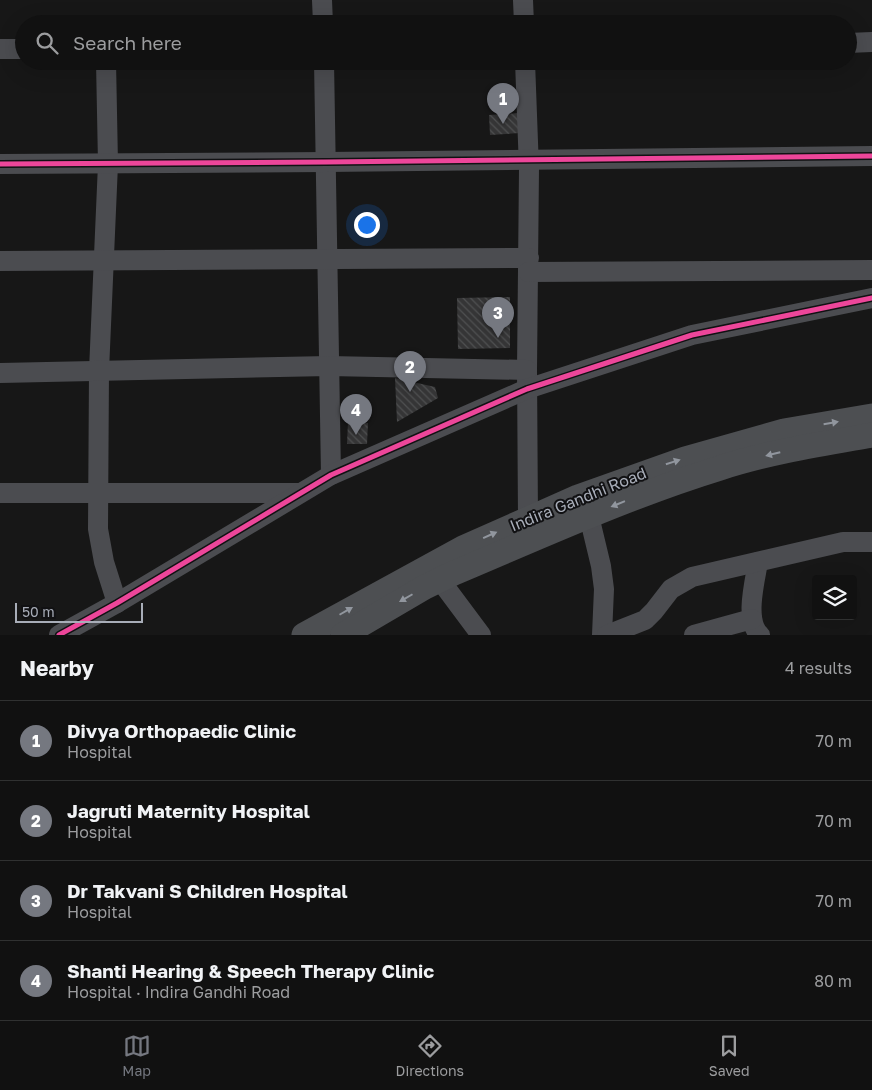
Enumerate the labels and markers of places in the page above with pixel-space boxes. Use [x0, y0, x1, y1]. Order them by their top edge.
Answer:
pin: 1 [487, 83, 519, 124]
pin: 3 [482, 297, 514, 338]
pin: 2 [394, 351, 426, 392]
pin: 4 [340, 394, 372, 435]

